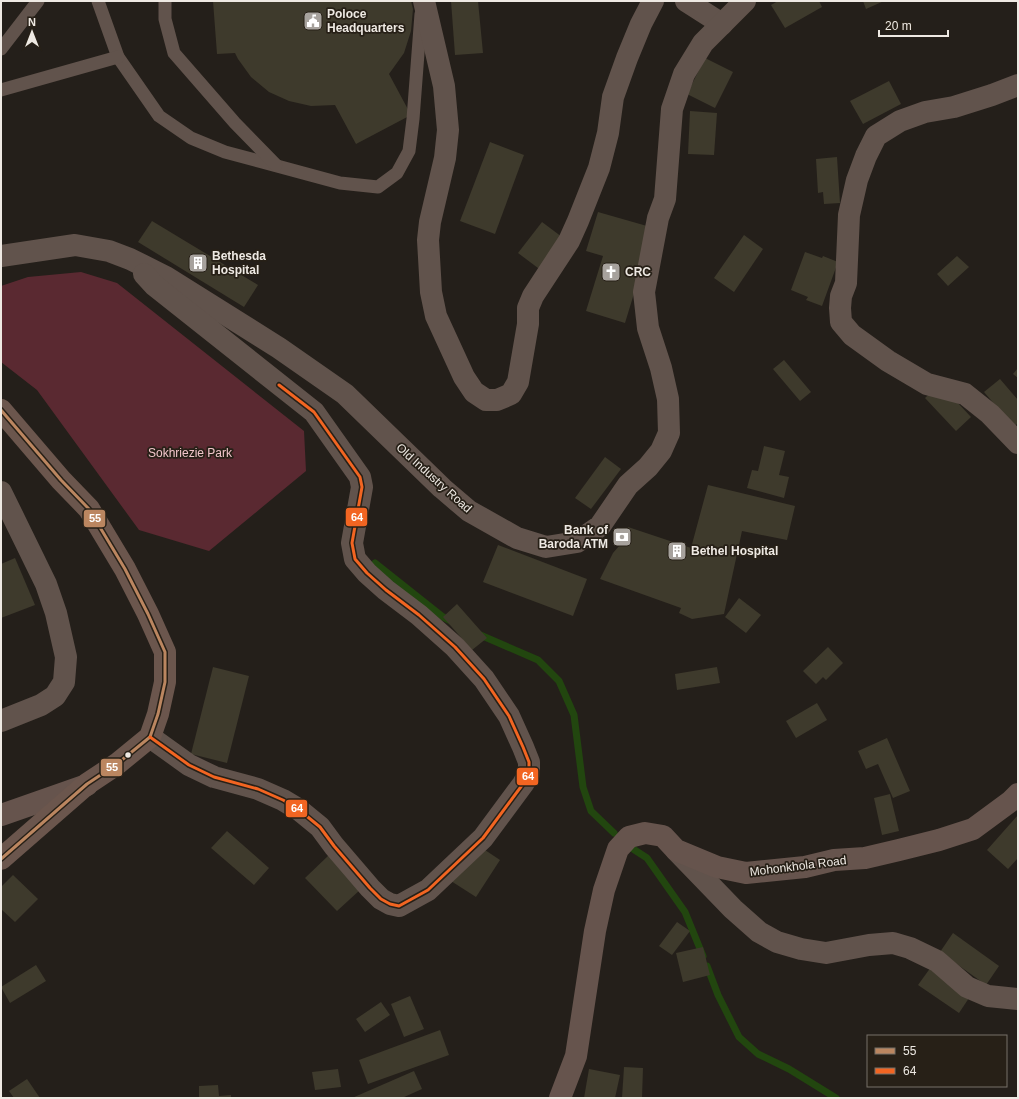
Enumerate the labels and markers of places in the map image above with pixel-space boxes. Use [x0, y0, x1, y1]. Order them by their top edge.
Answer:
place label: Poloce Headquarters [327, 7, 405, 35]
public building icon: Poloce Headquarters [302, 10, 324, 32]
place label: Bethesda Hospital [212, 249, 266, 277]
building icon: Bethesda Hospital [187, 252, 209, 274]
church icon: CRC [600, 261, 622, 283]
place label: CRC [625, 265, 651, 279]
place label: Bank of Baroda ATM [539, 523, 609, 551]
bank icon: Bank of Baroda ATM [611, 526, 633, 548]
building icon: Bethel Hospital [666, 540, 688, 562]
place label: Bethel Hospital [691, 544, 778, 558]
unlabelled marker [123, 750, 133, 760]

